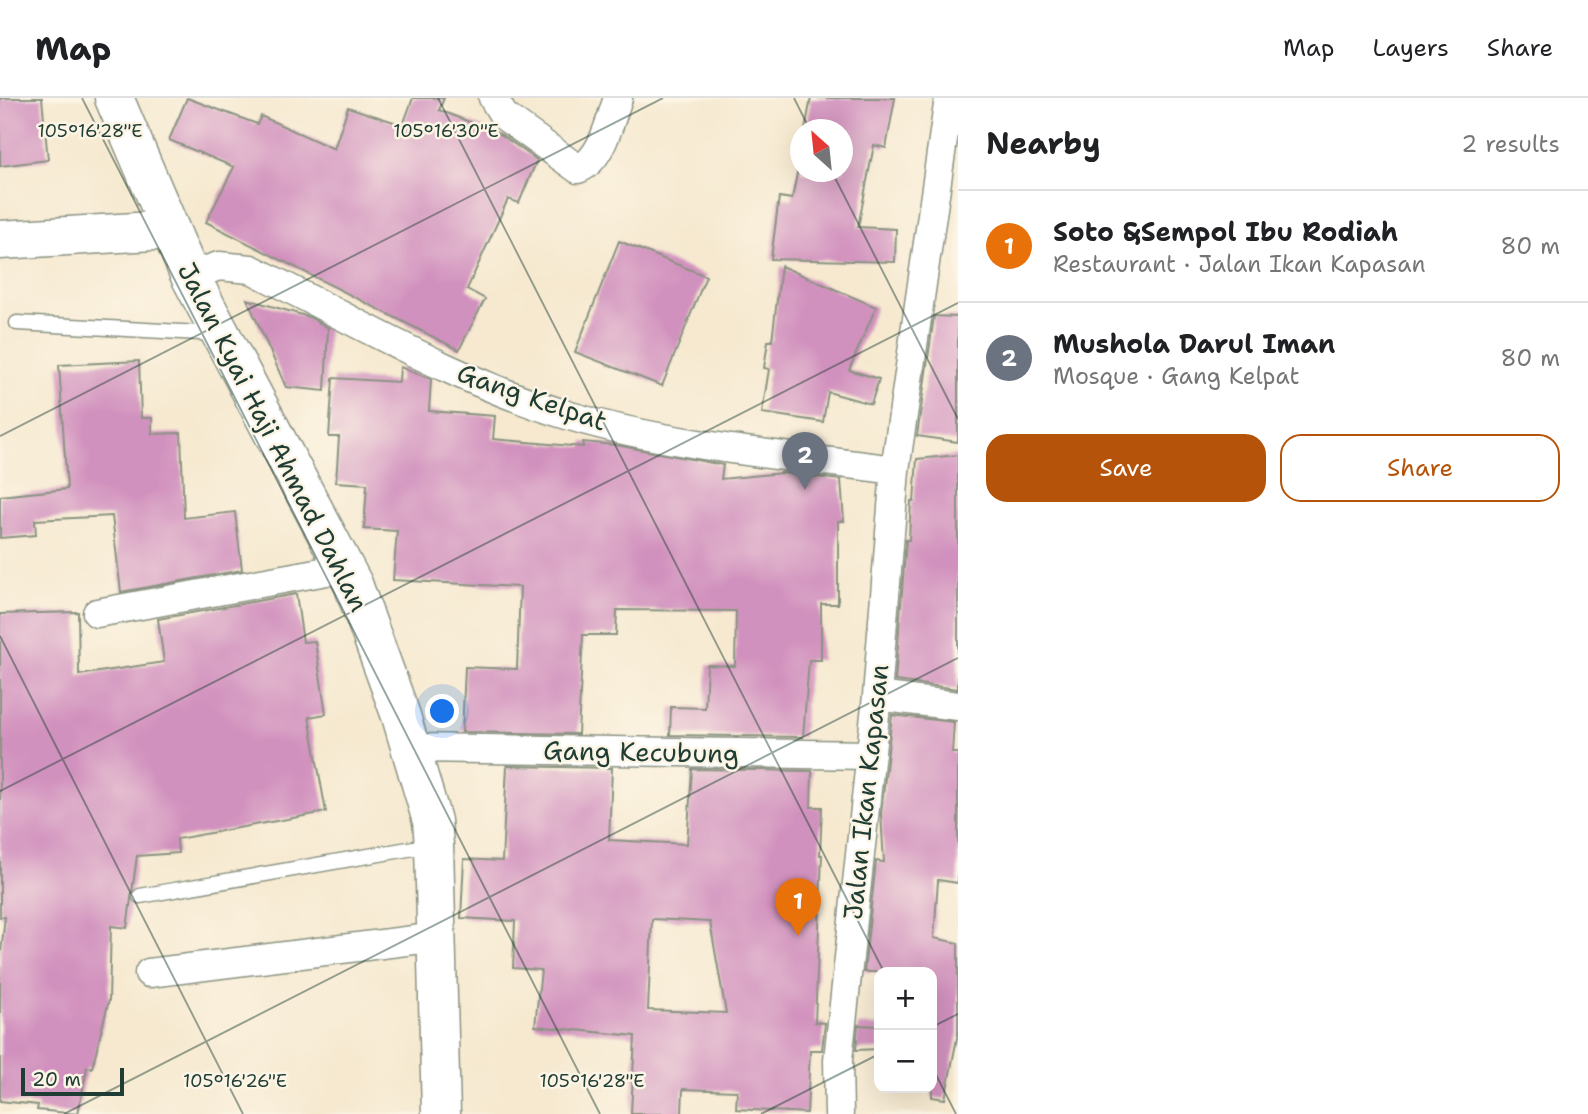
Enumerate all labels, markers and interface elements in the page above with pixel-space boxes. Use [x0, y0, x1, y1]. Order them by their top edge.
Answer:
text: Map [35, 26, 111, 71]
text: Map [1283, 32, 1334, 64]
text: Layers [1372, 32, 1449, 64]
text: Share [1487, 32, 1553, 64]
text: 105°16'28"E [37, 119, 143, 143]
text: 105°16'30"E [393, 119, 499, 143]
north arrow [790, 119, 853, 182]
text: Nearby [986, 123, 1101, 164]
text: 2 results [1461, 129, 1560, 159]
text: Soto &Sempol Ibu Rodiah [1053, 214, 1398, 249]
text: 1 [1004, 231, 1014, 261]
text: 80 m [1501, 231, 1560, 261]
text: Restaurant · Jalan Ikan Kapasan [1053, 249, 1426, 279]
street label: Jalan Kyai Haji Ahmad Dahlan [170, 256, 377, 617]
text: Mushola Darul Iman [1053, 326, 1335, 361]
text: 2 [1001, 343, 1017, 373]
text: 80 m [1501, 343, 1560, 373]
street label: Gang Kelpat [453, 355, 612, 439]
text: Mosque · Gang Kelpat [1053, 361, 1300, 391]
pin: 2 [782, 432, 828, 490]
button: Save [986, 434, 1266, 502]
button: Share [1280, 434, 1560, 502]
street label: Jalan Ikan Kapasan [835, 662, 896, 922]
your location [425, 694, 459, 728]
street label: Gang Kecubung [543, 732, 739, 771]
pin: 1 [775, 878, 821, 936]
map controls [874, 967, 937, 1093]
button: + [874, 967, 937, 1030]
button: − [874, 1030, 937, 1093]
scale bar [21, 1065, 124, 1097]
text: 20 m [32, 1067, 81, 1092]
text: 105°16'26"E [183, 1069, 287, 1093]
text: 105°16'28"E [539, 1069, 645, 1093]

